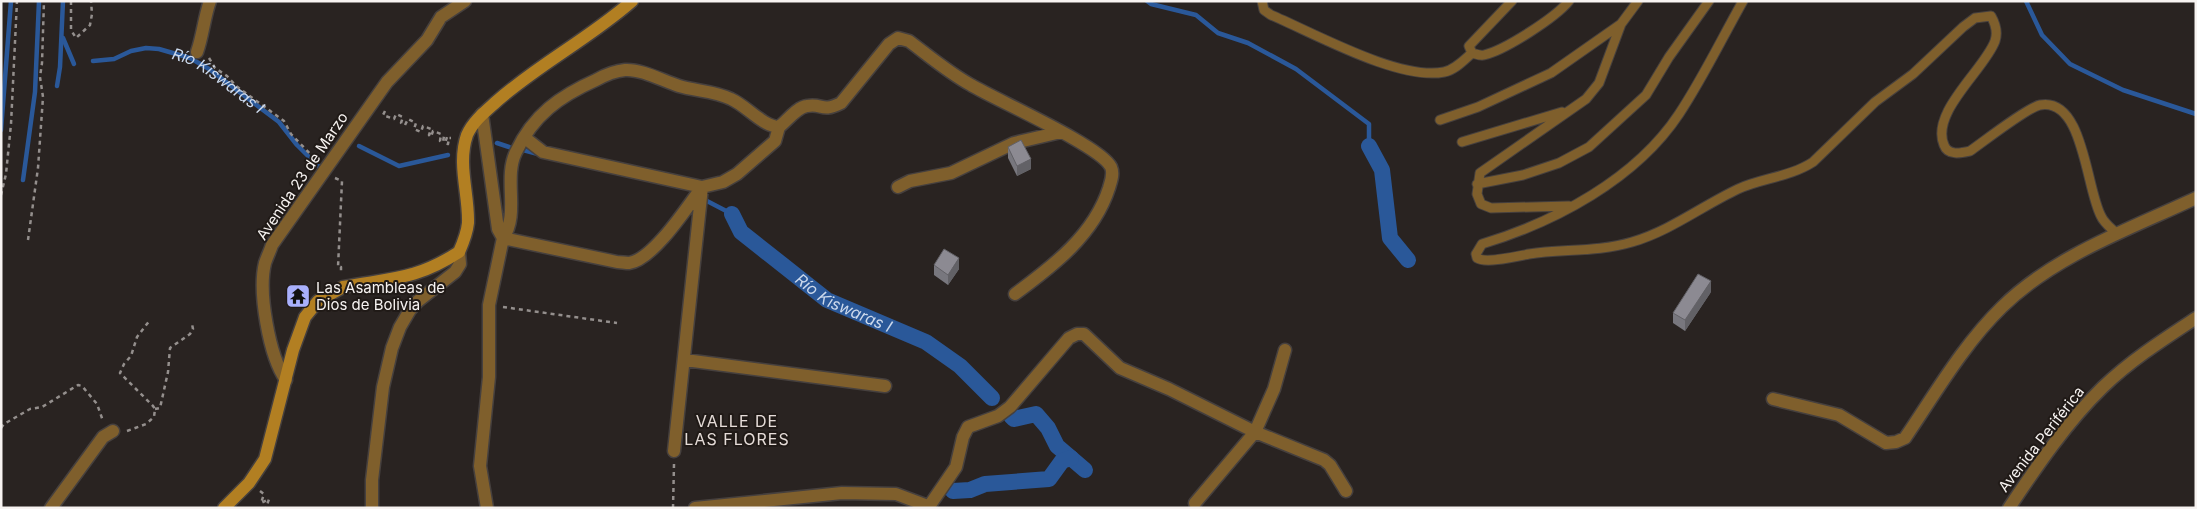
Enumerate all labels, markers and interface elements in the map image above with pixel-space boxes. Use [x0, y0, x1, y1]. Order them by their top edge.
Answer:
water label: Río Kiswaras I [170, 43, 269, 118]
street label: Avenida 23 de Marzo [252, 109, 352, 243]
water label: Río Kiswaras I [792, 269, 896, 337]
place label: Las Asambleas de Dios de Bolivia [316, 278, 445, 314]
temple icon: Las Asambleas de Dios de Bolivia [285, 283, 311, 309]
street label: Avenida Periférica [1994, 382, 2088, 496]
district label: VALLE DE LAS FLORES [684, 411, 790, 449]

